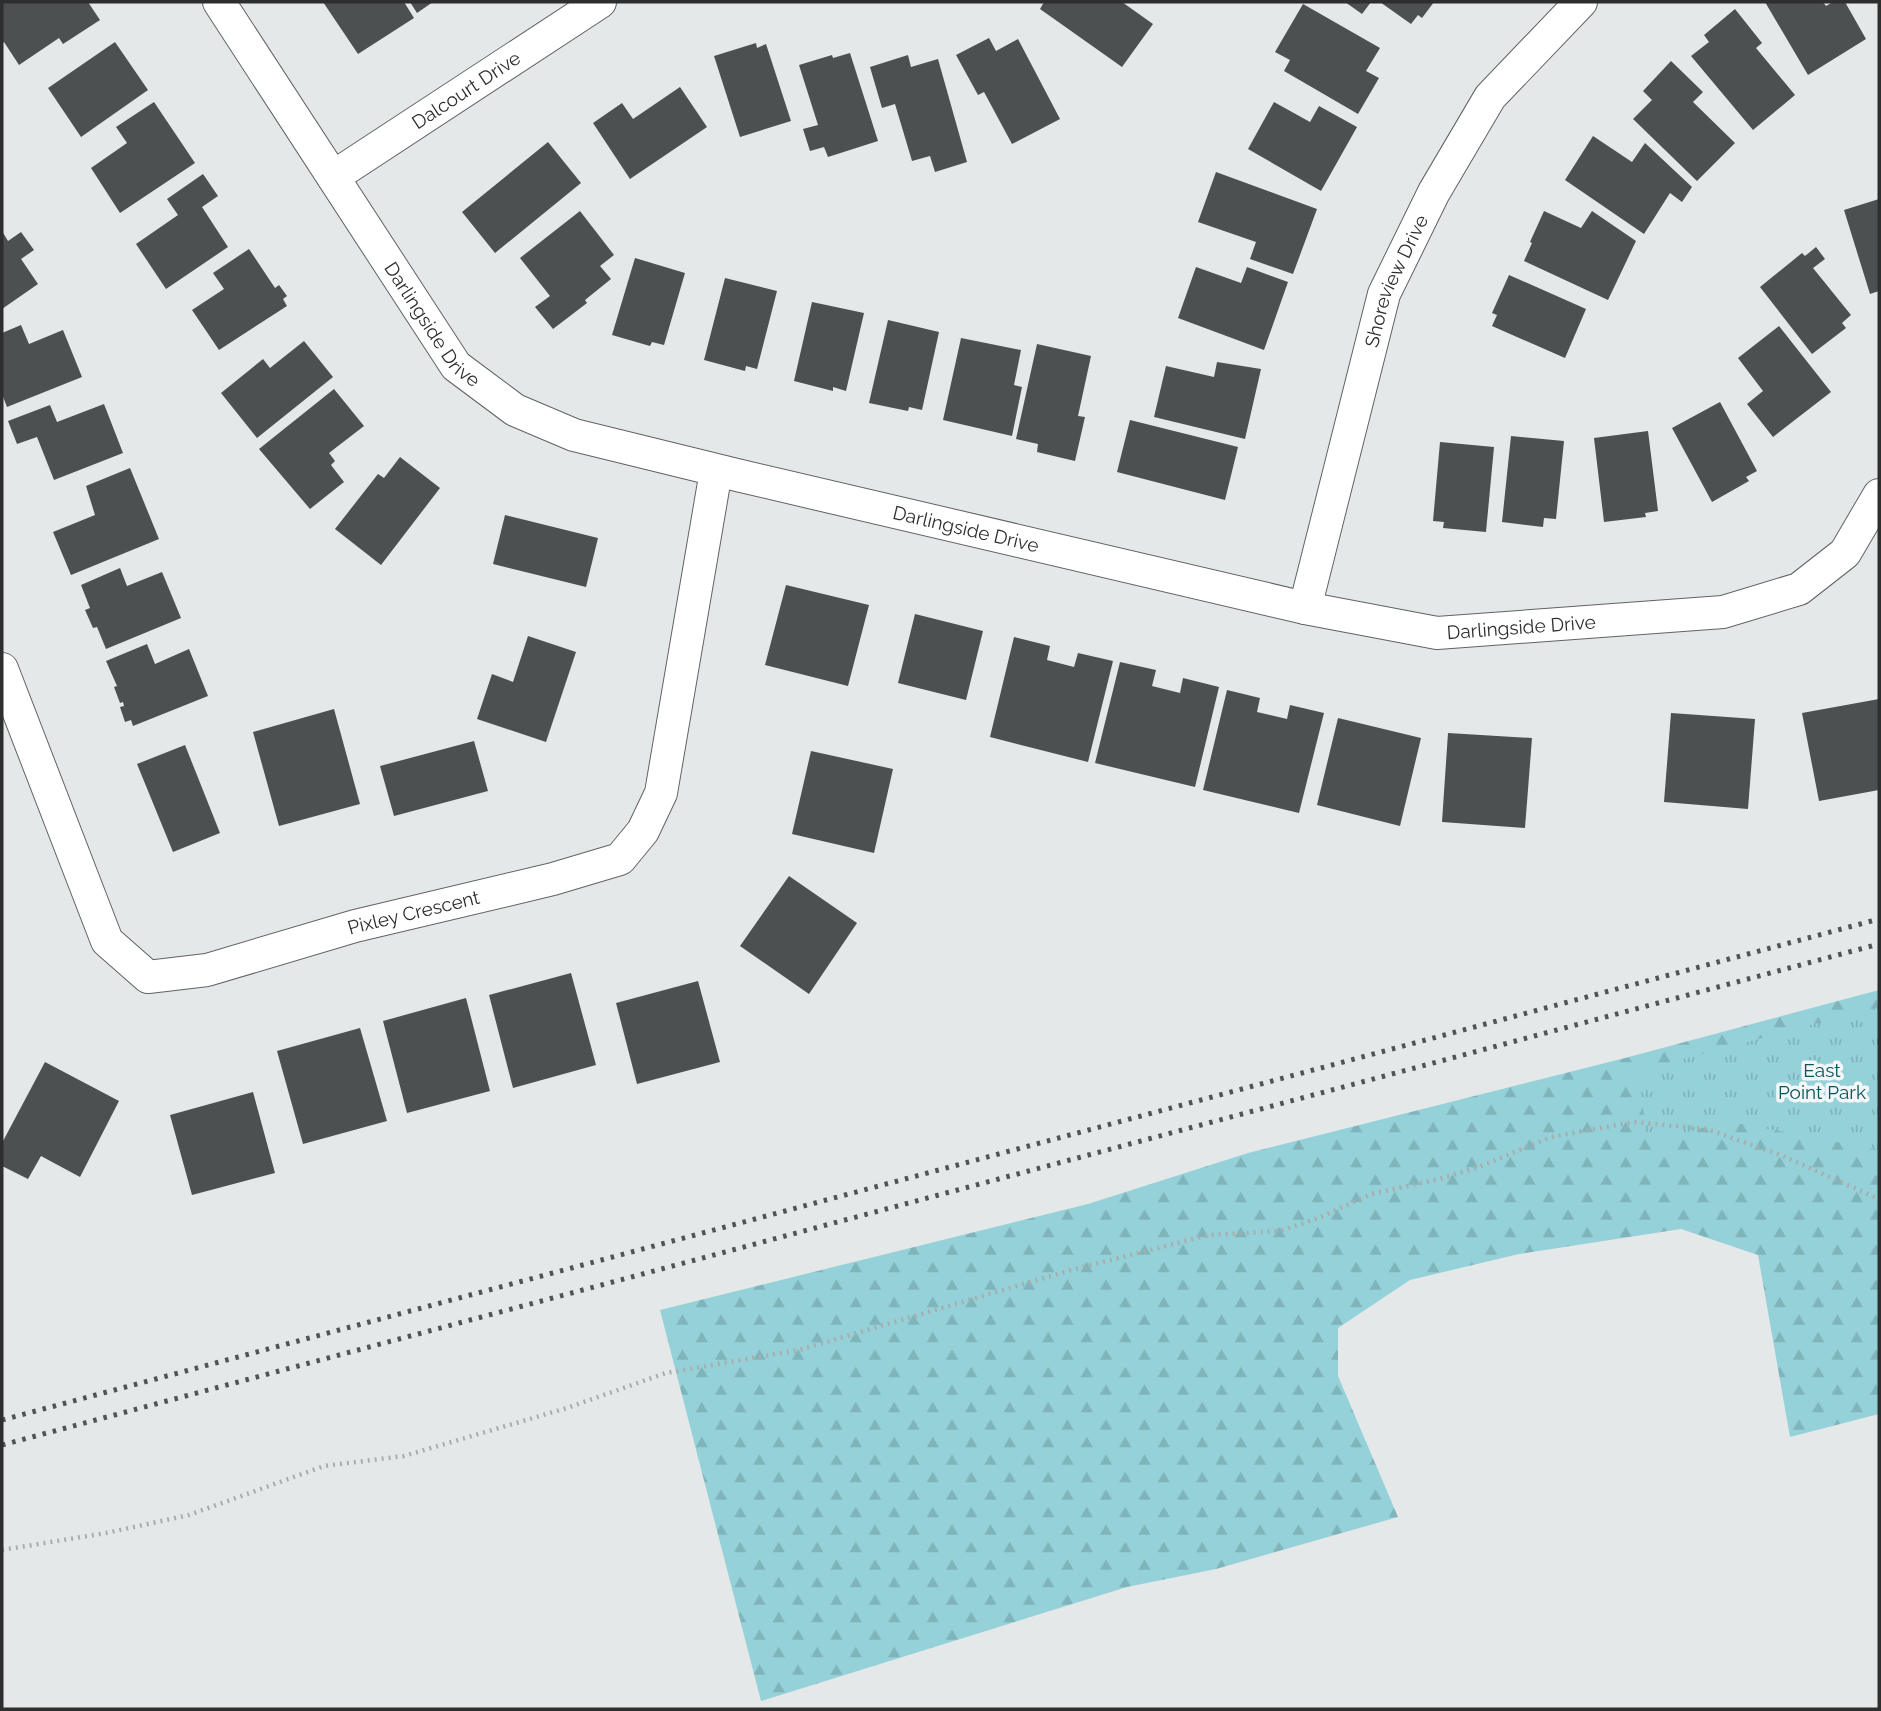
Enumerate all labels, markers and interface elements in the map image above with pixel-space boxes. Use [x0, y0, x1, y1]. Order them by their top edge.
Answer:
street label: Dalcourt Drive [408, 46, 524, 133]
street label: Shoreview Drive [1360, 211, 1432, 350]
street label: Darlingside Drive [380, 258, 484, 391]
street label: Darlingside Drive [891, 501, 1041, 556]
street label: Darlingside Drive [1446, 610, 1596, 643]
street label: Pixley Crescent [345, 886, 482, 939]
park label: East Point Park [1778, 1059, 1866, 1103]

